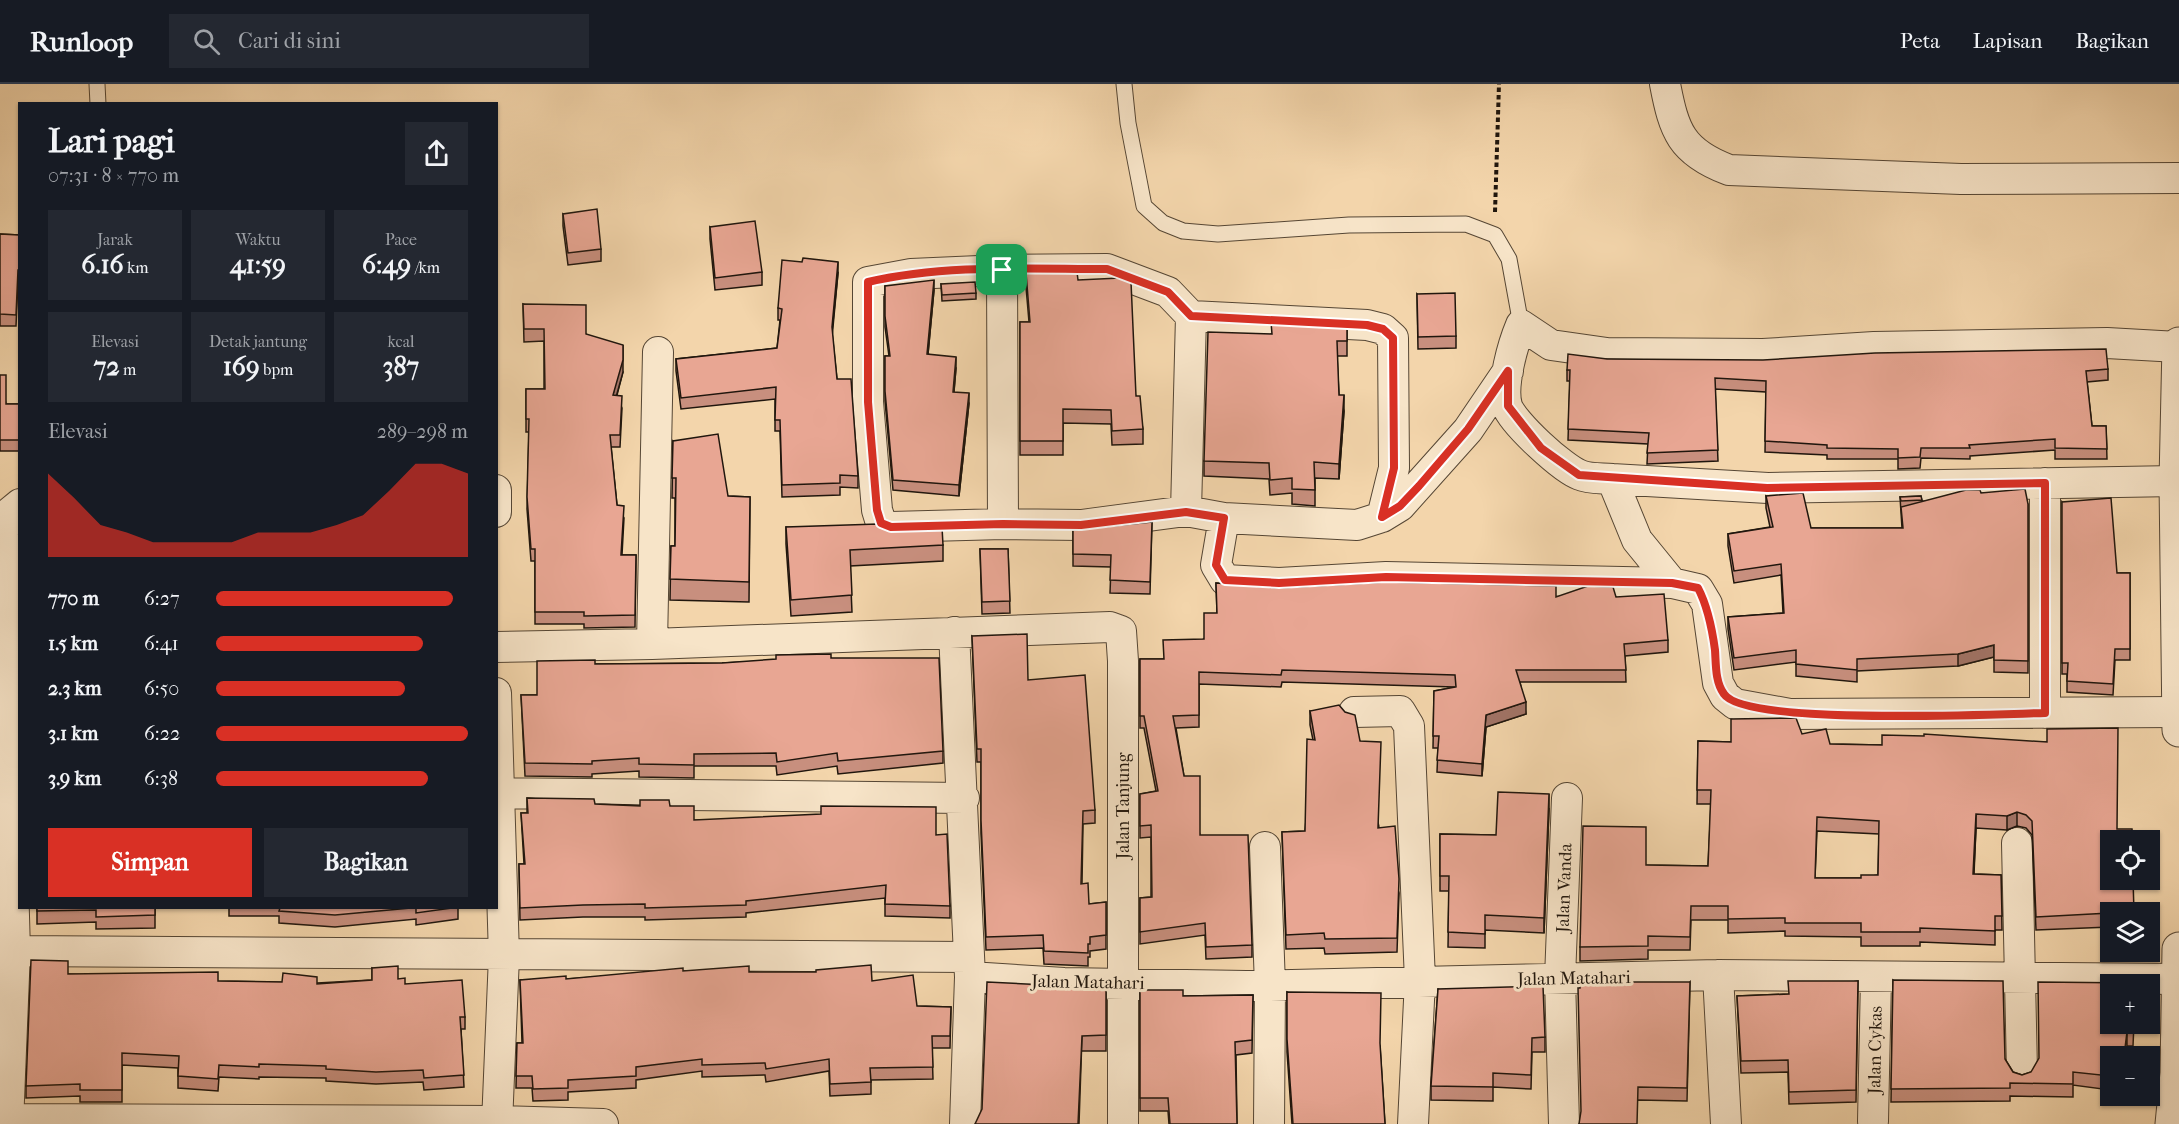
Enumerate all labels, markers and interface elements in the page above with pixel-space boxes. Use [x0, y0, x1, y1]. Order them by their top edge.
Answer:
search box [169, 14, 589, 68]
text: Runloop [30, 25, 133, 58]
icon: search [190, 25, 223, 58]
text: Cari di sini [238, 28, 341, 54]
text: Peta [1900, 29, 1940, 53]
text: Lapisan [1973, 29, 2042, 53]
text: Bagikan [2075, 29, 2149, 53]
text: Lari pagi [48, 122, 175, 161]
button: share [405, 122, 468, 185]
text: 07:31 · 8 × 770 m [48, 164, 179, 187]
text: Jarak [97, 230, 133, 249]
text: Waktu [235, 230, 281, 249]
text: Pace [385, 230, 417, 249]
pin [976, 244, 1027, 295]
text: 6.16 [81, 249, 124, 280]
text: 41:59 [230, 249, 286, 280]
text: 6:49 [362, 249, 411, 280]
icon: arrive [985, 253, 1018, 286]
text: km [124, 258, 149, 277]
text: /km [411, 258, 440, 277]
text: Elevasi [91, 332, 139, 351]
text: Detak jantung [209, 332, 307, 351]
text: kcal [388, 332, 414, 351]
text: 72 [94, 351, 120, 382]
text: 169 [223, 351, 260, 382]
text: 387 [383, 351, 419, 382]
text: m [120, 360, 136, 379]
text: bpm [260, 360, 293, 379]
text: Elevasi [48, 420, 108, 443]
text: 289–298 m [377, 420, 468, 443]
text: 770 m [48, 587, 99, 610]
text: 6:27 [144, 587, 180, 610]
text: 1.5 km [48, 632, 98, 655]
text: 6:41 [144, 632, 179, 655]
text: 2.3 km [48, 677, 102, 700]
text: 6:50 [144, 677, 179, 700]
text: 3.1 km [48, 722, 98, 745]
text: 6:22 [144, 722, 180, 745]
street label: Jalan Tanjung [1113, 752, 1134, 861]
text: 3.9 km [48, 767, 102, 790]
text: 6:38 [144, 767, 178, 790]
button: Simpan [48, 828, 252, 897]
button: Bagikan [264, 828, 468, 897]
map controls [2100, 830, 2160, 1106]
button: locate [2100, 830, 2160, 890]
street label: Jalan Vanda [1552, 842, 1577, 935]
button: layers [2100, 902, 2160, 962]
street label: Jalan Matahari [1515, 967, 1631, 990]
street label: Jalan Matahari [1029, 971, 1145, 994]
button: + [2100, 974, 2160, 1034]
street label: Jalan Cykas [1864, 1005, 1887, 1096]
button: − [2100, 1046, 2160, 1106]

